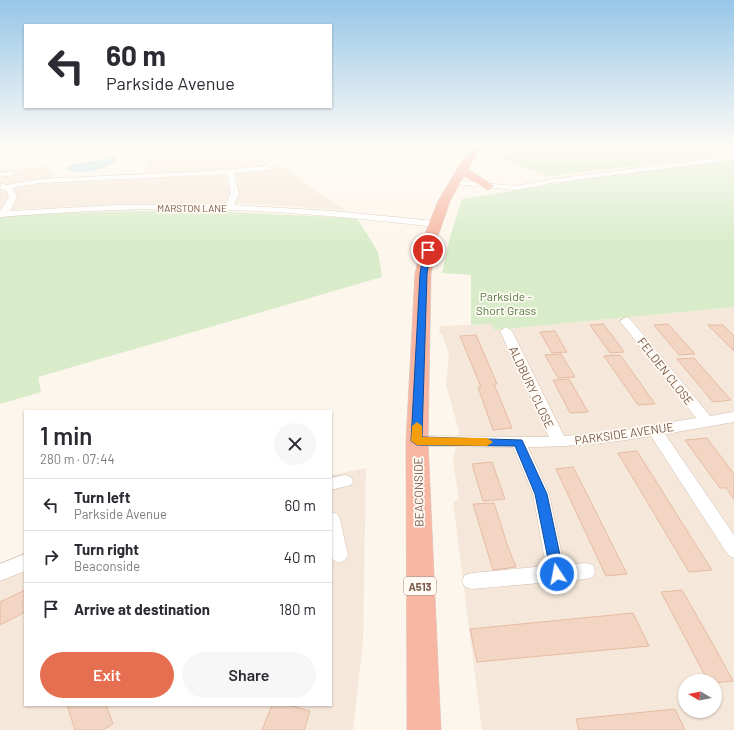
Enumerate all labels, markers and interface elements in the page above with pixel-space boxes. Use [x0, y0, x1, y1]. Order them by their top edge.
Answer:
text: 60 m [106, 38, 166, 72]
icon: left [40, 40, 92, 92]
text: Parkside Avenue [106, 72, 235, 94]
street label: MARSTON LANE [157, 202, 227, 214]
pin [411, 233, 445, 267]
icon: arrive [417, 239, 439, 261]
park label: Parkside - Short Grass [476, 289, 536, 317]
street label: FELDEN CLOSE [635, 334, 697, 408]
street label: ALDBURY CLOSE [507, 344, 557, 430]
street label: PARKSIDE AVENUE [574, 419, 674, 447]
text: 1 min [40, 421, 92, 450]
button: close [274, 423, 316, 465]
text: 280 m · 07:44 [40, 451, 115, 467]
street label: BEACONSIDE [410, 457, 426, 527]
text: Turn left [74, 488, 130, 506]
icon: left [40, 494, 62, 516]
text: 60 m [284, 496, 316, 514]
text: Parkside Avenue [74, 506, 167, 522]
text: Turn right [74, 540, 139, 558]
icon: right [40, 546, 62, 568]
text: 40 m [284, 548, 316, 566]
position arrow [536, 553, 578, 595]
text: Beaconside [74, 558, 140, 574]
road number: A513 [404, 577, 436, 595]
icon: arrive [40, 598, 62, 620]
text: Arrive at destination [74, 600, 210, 618]
text: 180 m [279, 600, 316, 618]
button: Exit [40, 652, 174, 698]
button: Share [182, 652, 316, 698]
north arrow [678, 674, 722, 718]
map controls [678, 674, 722, 718]

